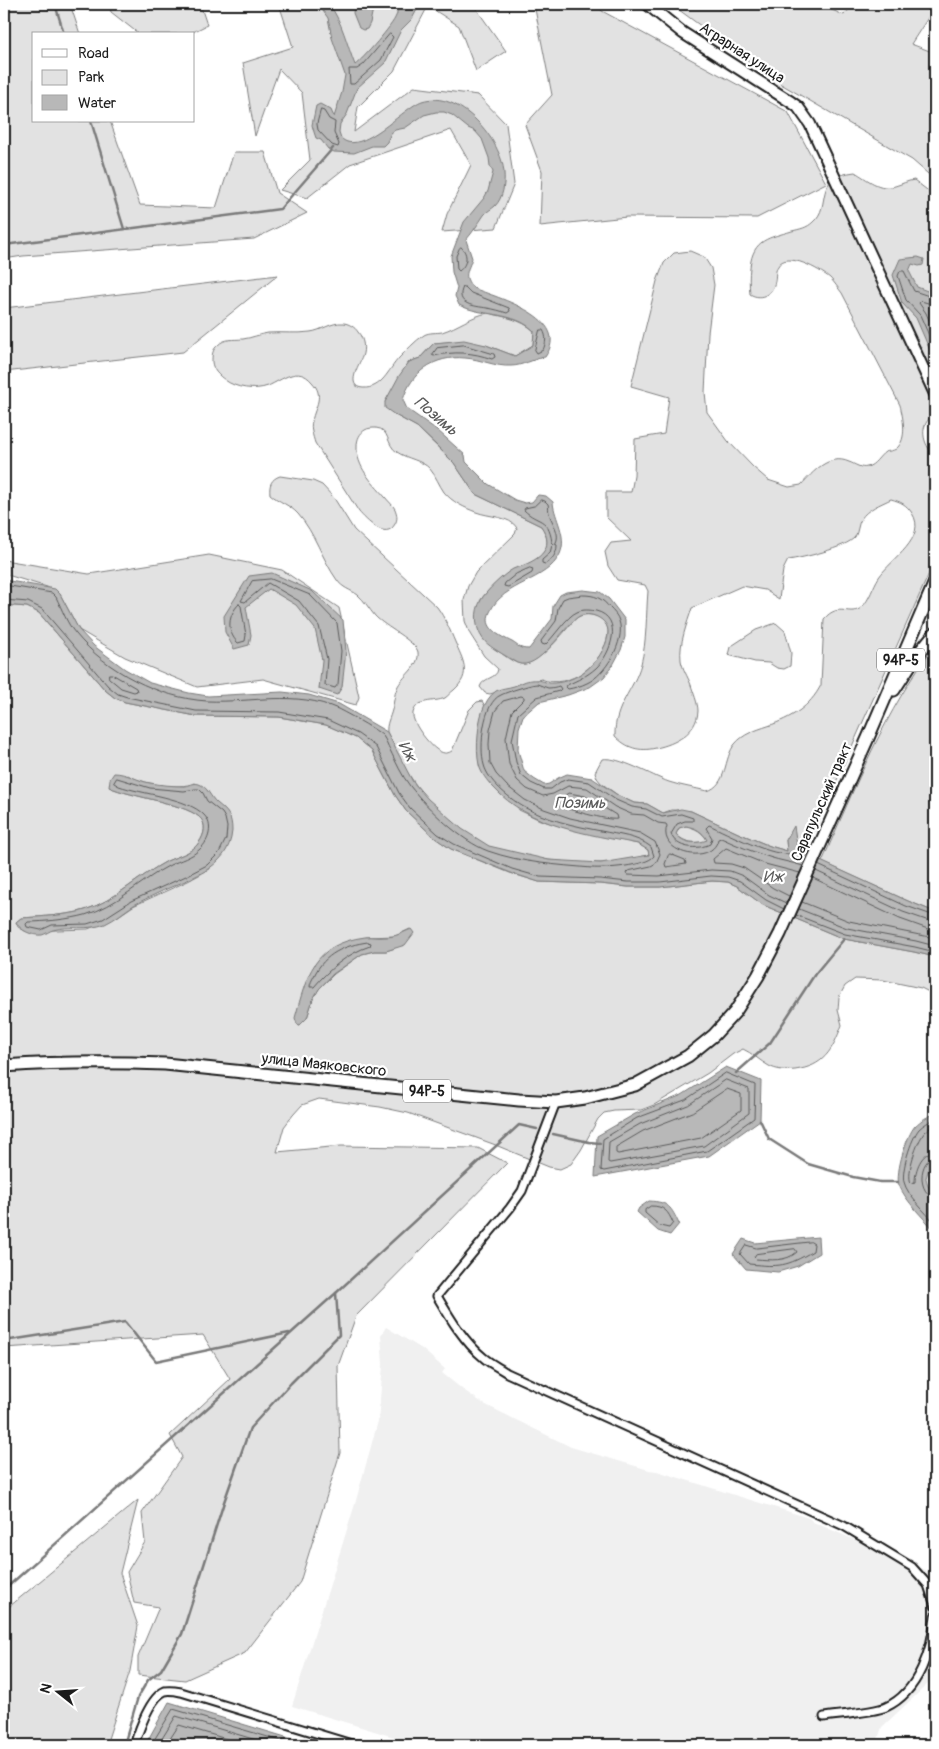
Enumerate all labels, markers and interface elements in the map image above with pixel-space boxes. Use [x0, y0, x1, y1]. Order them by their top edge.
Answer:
street label: Аграрная улица [696, 18, 788, 88]
legend [32, 32, 195, 122]
text: Road [78, 44, 109, 63]
text: Park [78, 68, 105, 87]
text: Water [78, 94, 117, 113]
water label: Позимь [410, 392, 462, 440]
road number: 94Р-5 [877, 648, 925, 672]
water label: Иж [394, 738, 422, 767]
street label: Сарапульский тракт [787, 739, 857, 865]
water label: Позимь [555, 793, 606, 813]
water label: Иж [763, 867, 786, 887]
street label: улица Маяковского [260, 1049, 387, 1081]
road number: 94Р-5 [403, 1080, 451, 1102]
north arrow [32, 1666, 82, 1716]
text: N [37, 1681, 56, 1695]

